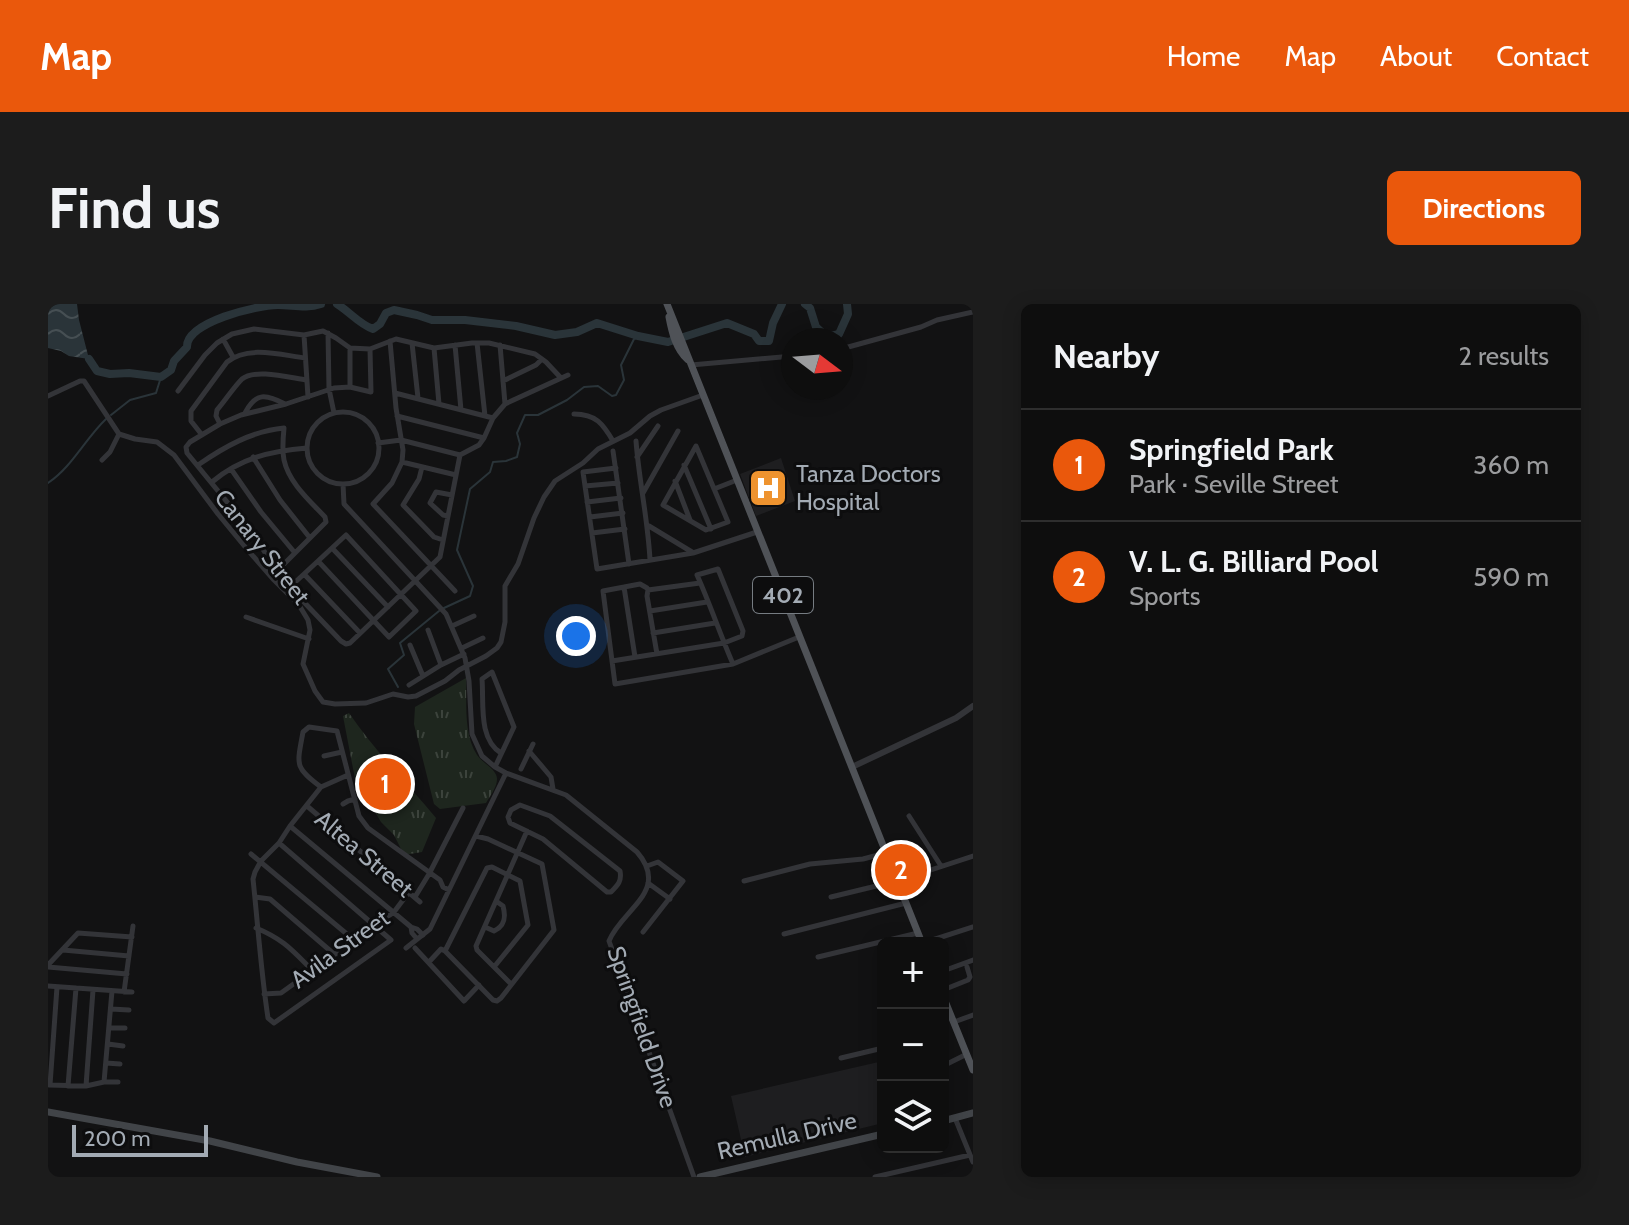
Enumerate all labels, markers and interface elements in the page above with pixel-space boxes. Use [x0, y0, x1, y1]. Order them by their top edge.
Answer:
text: Map [40, 33, 112, 80]
text: Home [1167, 39, 1240, 73]
text: Map [1284, 39, 1336, 73]
text: About [1380, 39, 1452, 73]
text: Contact [1496, 39, 1589, 73]
button: Directions [1387, 171, 1581, 245]
text: Find us [48, 174, 221, 242]
north arrow [781, 328, 853, 400]
text: Nearby [1053, 335, 1160, 377]
text: 2 results [1458, 340, 1549, 372]
text: Springfield Park [1129, 431, 1334, 468]
text: 1 [1074, 449, 1084, 481]
text: 360 m [1473, 449, 1549, 481]
place label: Tanza Doctors Hospital [796, 459, 941, 516]
hospital icon: Tanza Doctors Hospital [747, 467, 789, 509]
text: Park · Seville Street [1129, 468, 1339, 500]
street label: Canary Street [208, 483, 316, 610]
text: V. L. G. Billiard Pool [1129, 543, 1378, 580]
text: 2 [1072, 561, 1086, 593]
text: 590 m [1473, 561, 1549, 593]
road number: 402 [753, 577, 813, 613]
text: Sports [1129, 580, 1201, 612]
your location [556, 616, 596, 656]
pin: 1 [359, 754, 411, 814]
street label: Altea Street [309, 804, 419, 903]
pin: 2 [875, 840, 927, 900]
street label: Avila Street [285, 903, 395, 994]
map controls [877, 937, 949, 1153]
button: + [877, 937, 949, 1009]
street label: Springfield Drive [601, 942, 684, 1111]
button: − [877, 1009, 949, 1081]
button: layers [877, 1081, 949, 1153]
street label: Remulla Drive [714, 1105, 859, 1166]
scale bar [72, 1121, 208, 1157]
text: 200 m [84, 1125, 150, 1152]

